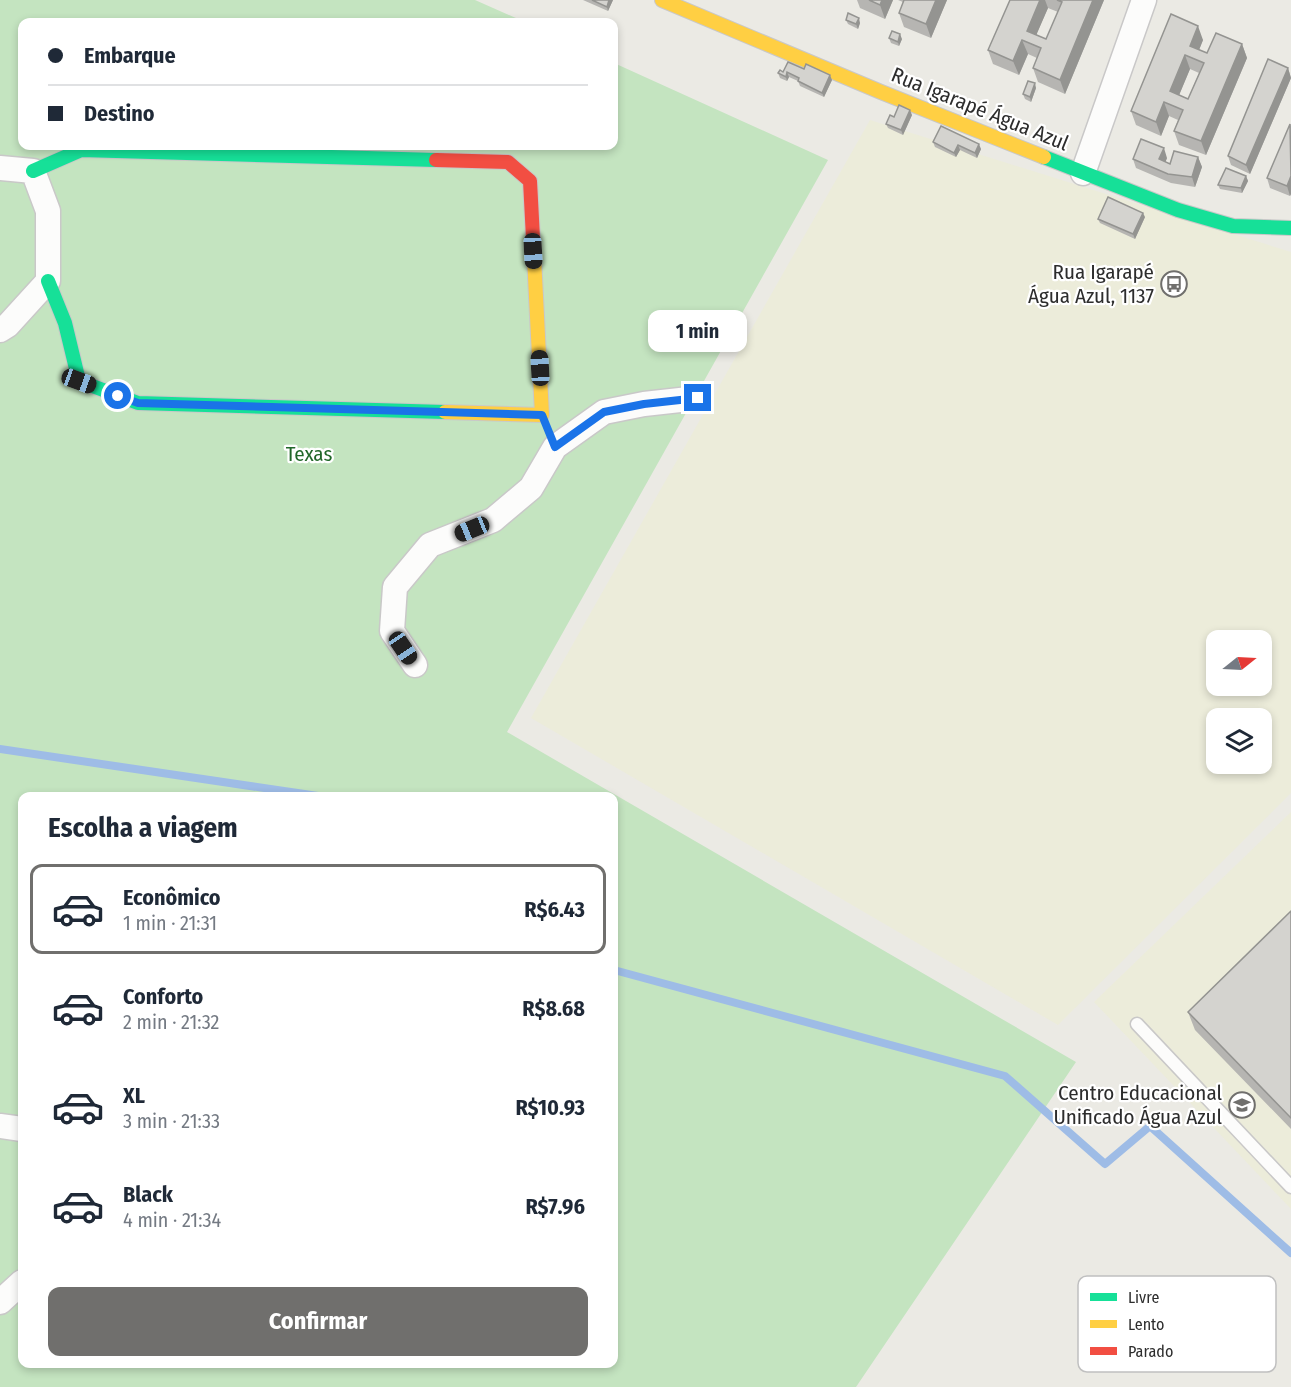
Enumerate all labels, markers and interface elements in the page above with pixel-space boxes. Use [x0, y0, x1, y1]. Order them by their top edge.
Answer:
text: Embarque [84, 42, 176, 69]
street label: Rua Igarapé Água Azul [888, 62, 1073, 157]
text: Destino [84, 100, 155, 127]
car [523, 233, 543, 269]
place label: Rua Igarapé Água Azul, 1137 [1028, 259, 1154, 309]
bus stop icon: Rua Igarapé Água Azul, 1137 [1159, 269, 1189, 299]
callout: 1 min [648, 311, 748, 353]
text: 1 min [676, 319, 719, 343]
car [530, 350, 550, 386]
car [59, 366, 99, 396]
route start [104, 382, 131, 409]
route end [684, 384, 711, 411]
park label: Texas [286, 441, 332, 467]
car [452, 514, 492, 544]
car [385, 628, 421, 668]
north arrow [1206, 630, 1272, 696]
map controls [1206, 630, 1272, 774]
button: layers [1206, 708, 1272, 774]
text: Escolha a viagem [48, 812, 238, 844]
icon: car [51, 882, 105, 936]
text: Econômico [123, 884, 221, 911]
text: R$6.43 [524, 896, 585, 923]
text: 1 min · 21:31 [123, 911, 217, 935]
icon: car [51, 981, 105, 1035]
text: Conforto [123, 983, 203, 1010]
text: R$8.68 [522, 995, 585, 1022]
text: 2 min · 21:32 [123, 1010, 219, 1034]
icon: car [51, 1080, 105, 1134]
place label: Centro Educacional Unificado Água Azul [1053, 1080, 1222, 1130]
text: XL [123, 1082, 145, 1109]
school or university icon: Centro Educacional Unificado Água Azul [1227, 1090, 1257, 1120]
text: R$10.93 [515, 1094, 585, 1121]
text: 3 min · 21:33 [123, 1109, 220, 1133]
icon: car [51, 1179, 105, 1233]
text: Black [123, 1181, 173, 1208]
text: R$7.96 [525, 1193, 585, 1220]
text: 4 min · 21:34 [123, 1208, 221, 1232]
legend [1078, 1276, 1276, 1372]
button: Confirmar [48, 1287, 588, 1356]
text: Livre [1128, 1288, 1159, 1307]
text: Lento [1128, 1315, 1164, 1334]
text: Parado [1128, 1342, 1173, 1361]

